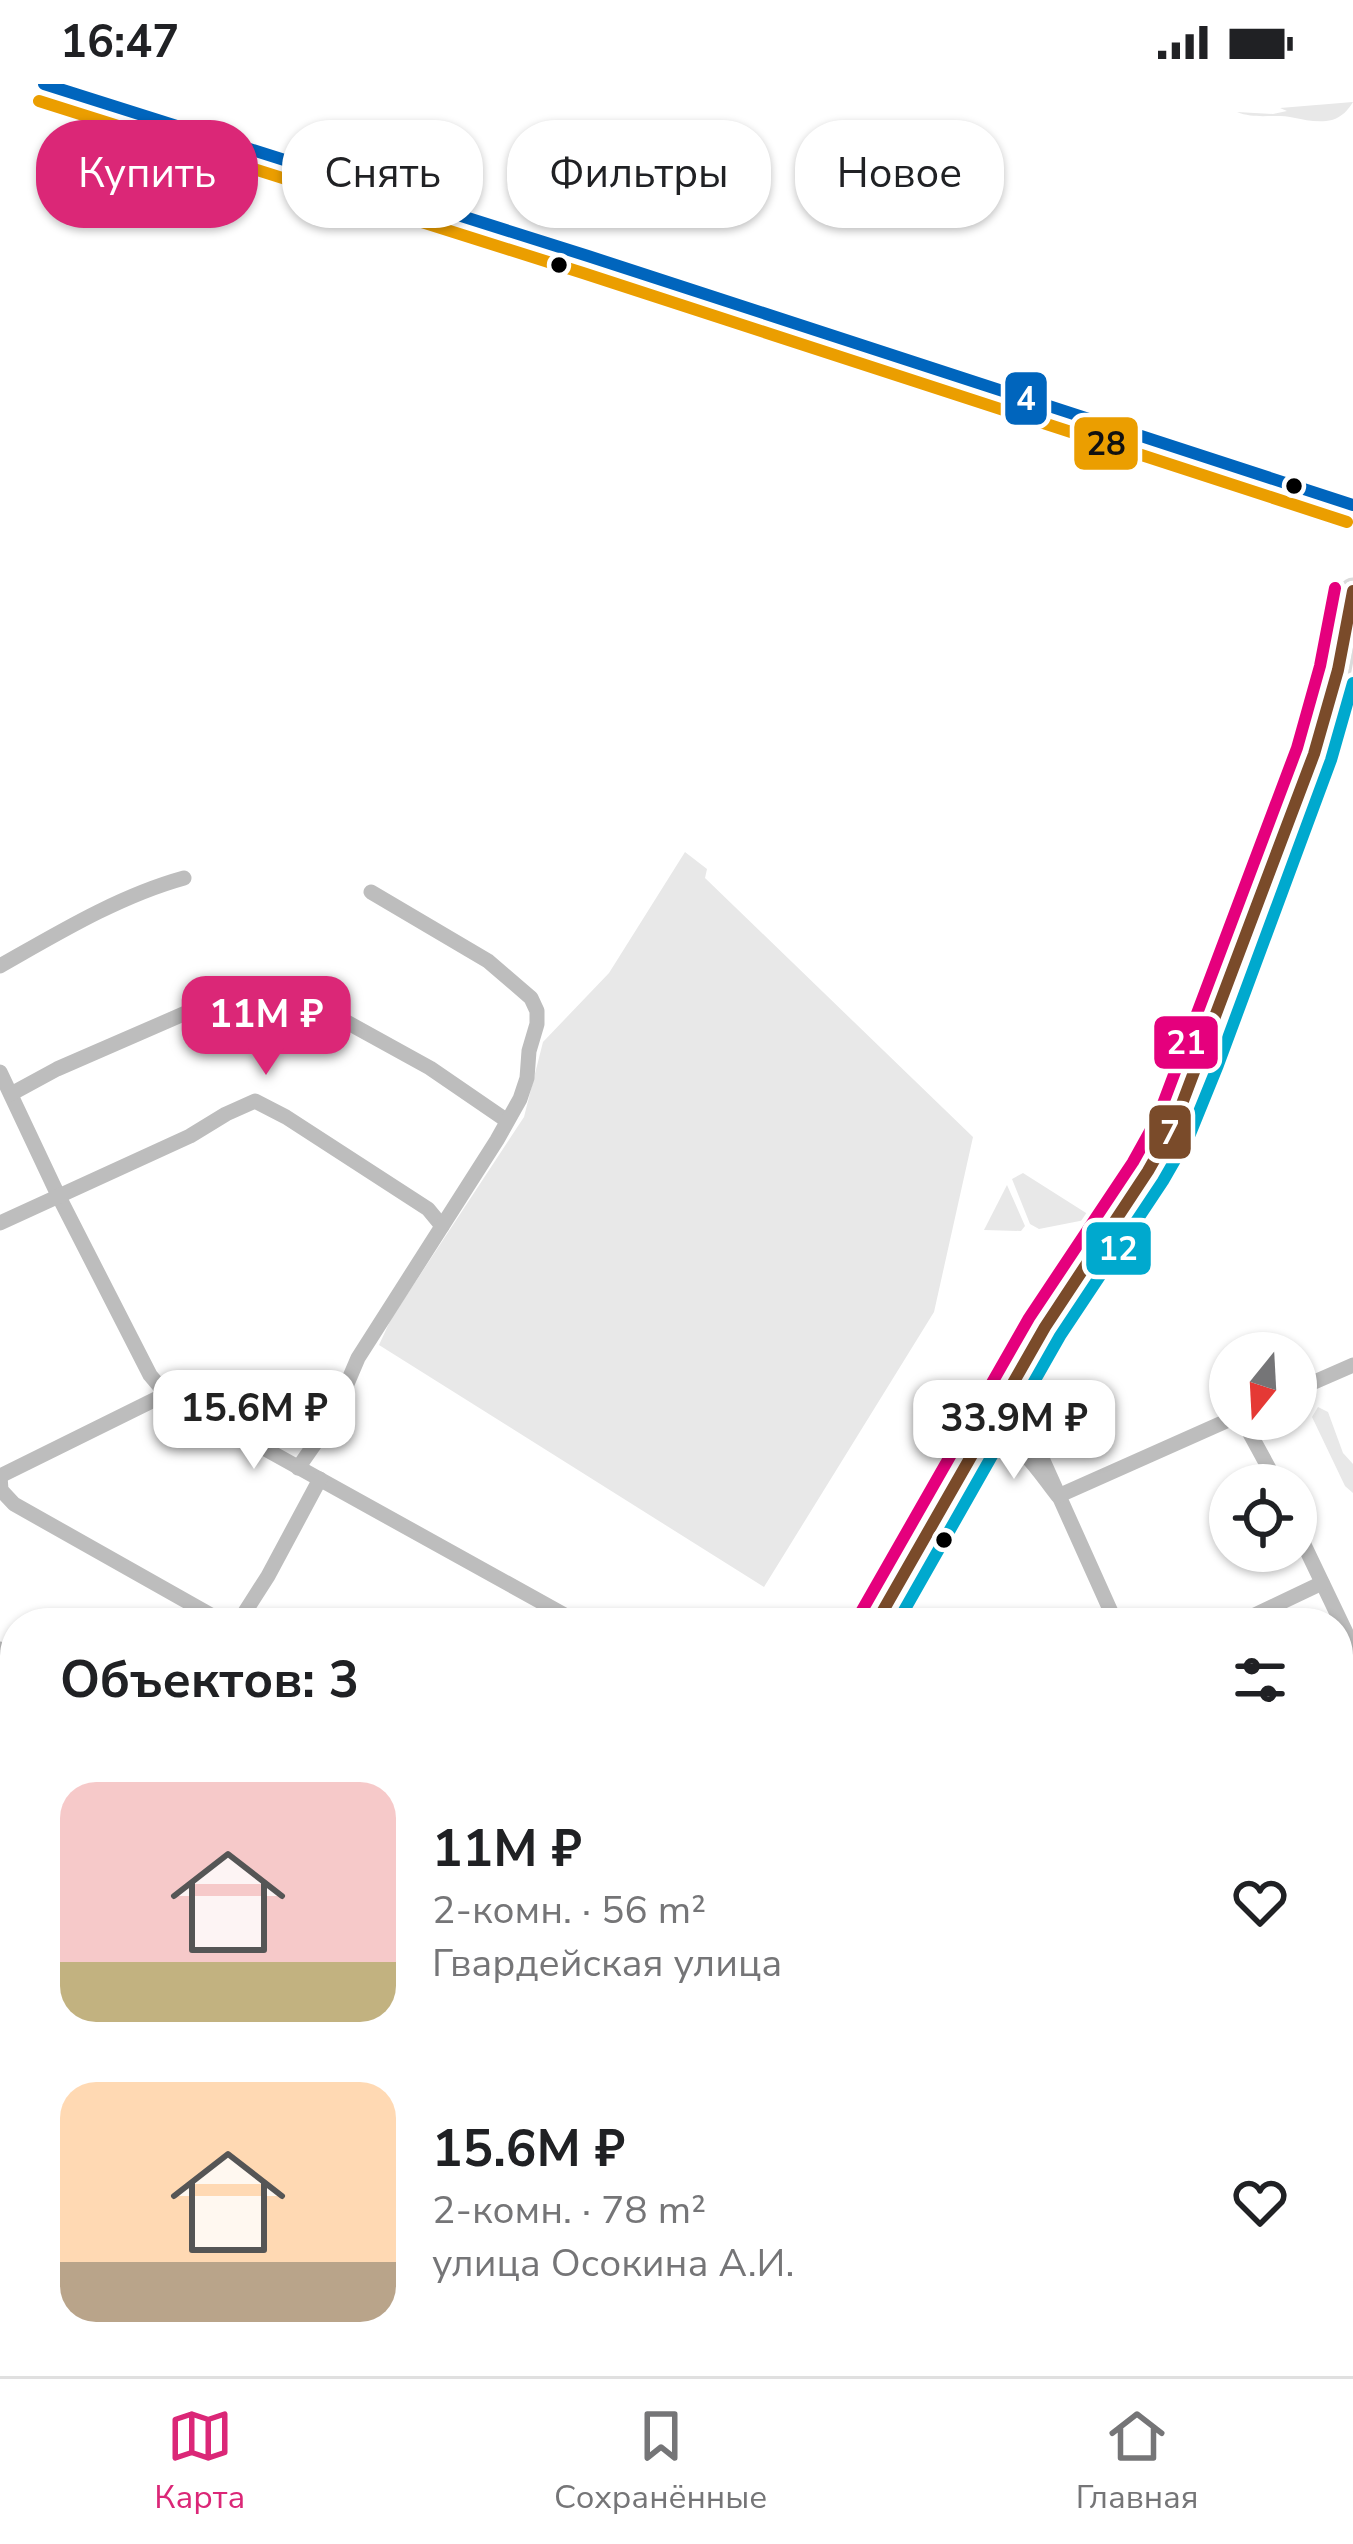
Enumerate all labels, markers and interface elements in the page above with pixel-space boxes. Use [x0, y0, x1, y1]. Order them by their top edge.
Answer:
text: 16:47 [60, 12, 179, 73]
chip: Купить [36, 120, 258, 228]
chip: Снять [282, 120, 483, 228]
chip: Фильтры [507, 120, 771, 228]
chip: Новое [795, 120, 1004, 228]
unlabelled marker [548, 254, 570, 276]
line badge: 4 [1003, 370, 1049, 427]
text: 4 [1016, 377, 1036, 422]
line badge: 28 [1072, 415, 1140, 472]
text: 28 [1086, 422, 1126, 467]
unlabelled marker [1283, 475, 1305, 497]
pin: 11M ₽ [182, 976, 350, 1078]
text: 11M ₽ [209, 988, 323, 1041]
line badge: 21 [1152, 1014, 1220, 1071]
text: 21 [1166, 1021, 1206, 1066]
line badge: 7 [1147, 1103, 1193, 1161]
text: 7 [1160, 1111, 1180, 1156]
line badge: 12 [1084, 1220, 1153, 1277]
text: 12 [1098, 1227, 1138, 1272]
north arrow [1209, 1332, 1317, 1440]
map controls [1209, 1332, 1317, 1572]
pin: 15.6M ₽ [143, 1370, 365, 1472]
pin: 33.9M ₽ [903, 1380, 1125, 1482]
text: 15.6M ₽ [180, 1382, 328, 1435]
text: 33.9M ₽ [940, 1392, 1088, 1445]
button: locate [1209, 1464, 1317, 1572]
unlabelled marker [933, 1529, 955, 1551]
text: Объектов: 3 [60, 1645, 359, 1715]
icon: filters [1227, 1647, 1293, 1713]
text: 11M ₽ [432, 1814, 582, 1884]
icon: home [156, 1830, 300, 1974]
icon: heart [1227, 1869, 1293, 1935]
text: 2-комн. · 56 m² [432, 1884, 706, 1937]
text: Гвардейская улица [432, 1937, 782, 1990]
text: 15.6M ₽ [432, 2114, 625, 2184]
icon: home [156, 2130, 300, 2274]
icon: heart [1227, 2169, 1293, 2235]
text: 2-комн. · 78 m² [432, 2184, 706, 2237]
text: улица Осокина А.И. [432, 2237, 794, 2290]
tab: Карта [154, 2403, 245, 2520]
tab: Сохранённые [554, 2403, 767, 2520]
tab: Главная [1076, 2403, 1199, 2520]

